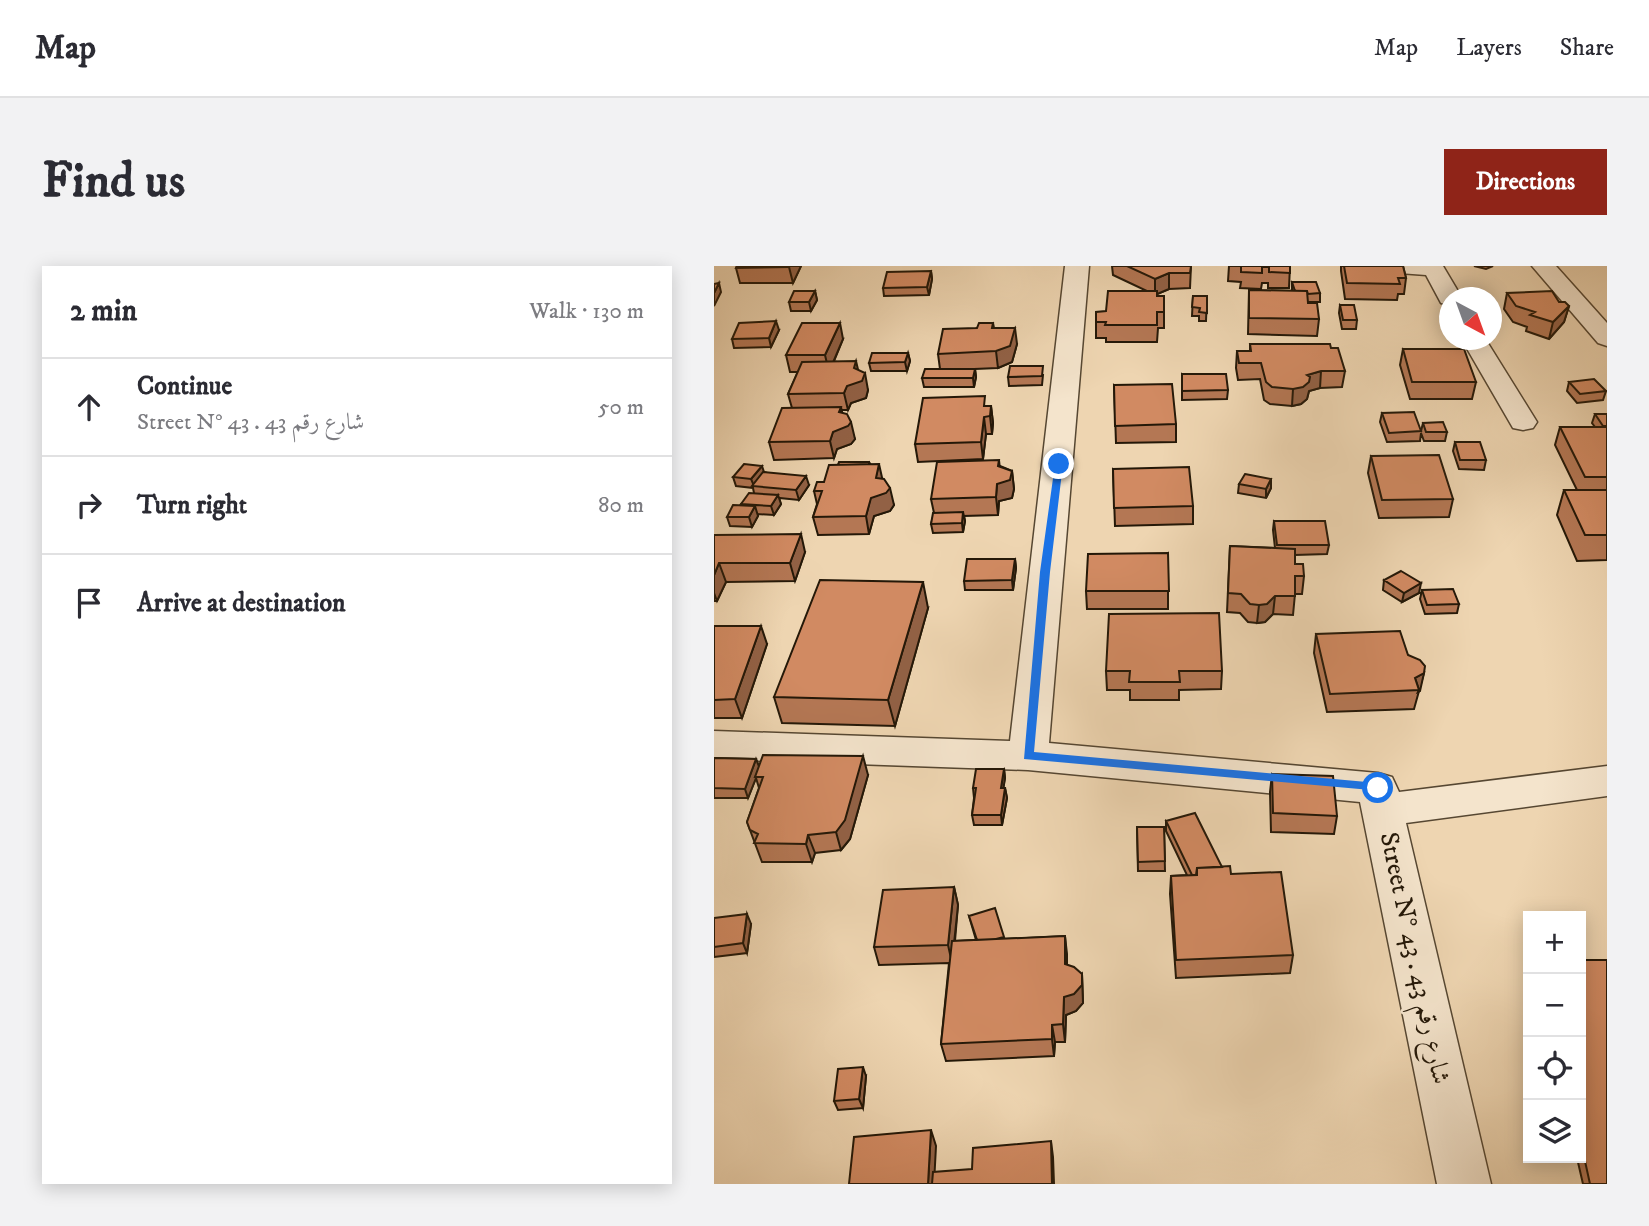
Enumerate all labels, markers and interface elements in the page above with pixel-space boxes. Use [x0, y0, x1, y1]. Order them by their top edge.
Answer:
text: Map [35, 28, 96, 69]
text: Map [1374, 33, 1418, 63]
text: Layers [1456, 33, 1522, 63]
text: Share [1560, 33, 1614, 63]
button: Directions [1444, 149, 1607, 215]
text: Find us [42, 151, 185, 213]
north arrow [1439, 287, 1502, 350]
text: 2 min [70, 293, 137, 330]
text: Walk · 130 m [529, 297, 644, 326]
text: Continue [137, 370, 232, 403]
icon: ahead [70, 388, 108, 426]
text: 50 m [598, 393, 644, 422]
text: Street N° 43 . شارع رقم 43 [137, 408, 364, 437]
route end [1043, 448, 1074, 479]
icon: right [70, 486, 108, 524]
text: Turn right [137, 489, 247, 522]
text: 80 m [598, 491, 644, 520]
icon: arrive [70, 584, 108, 622]
text: Arrive at destination [137, 587, 346, 620]
route start [1362, 772, 1393, 803]
street label: Street N° 43 . شارع رقم 43 [1365, 829, 1457, 1089]
map controls [1523, 911, 1586, 1163]
button: + [1523, 911, 1586, 974]
button: − [1523, 974, 1586, 1037]
button: locate [1523, 1037, 1586, 1100]
button: layers [1523, 1100, 1586, 1163]

